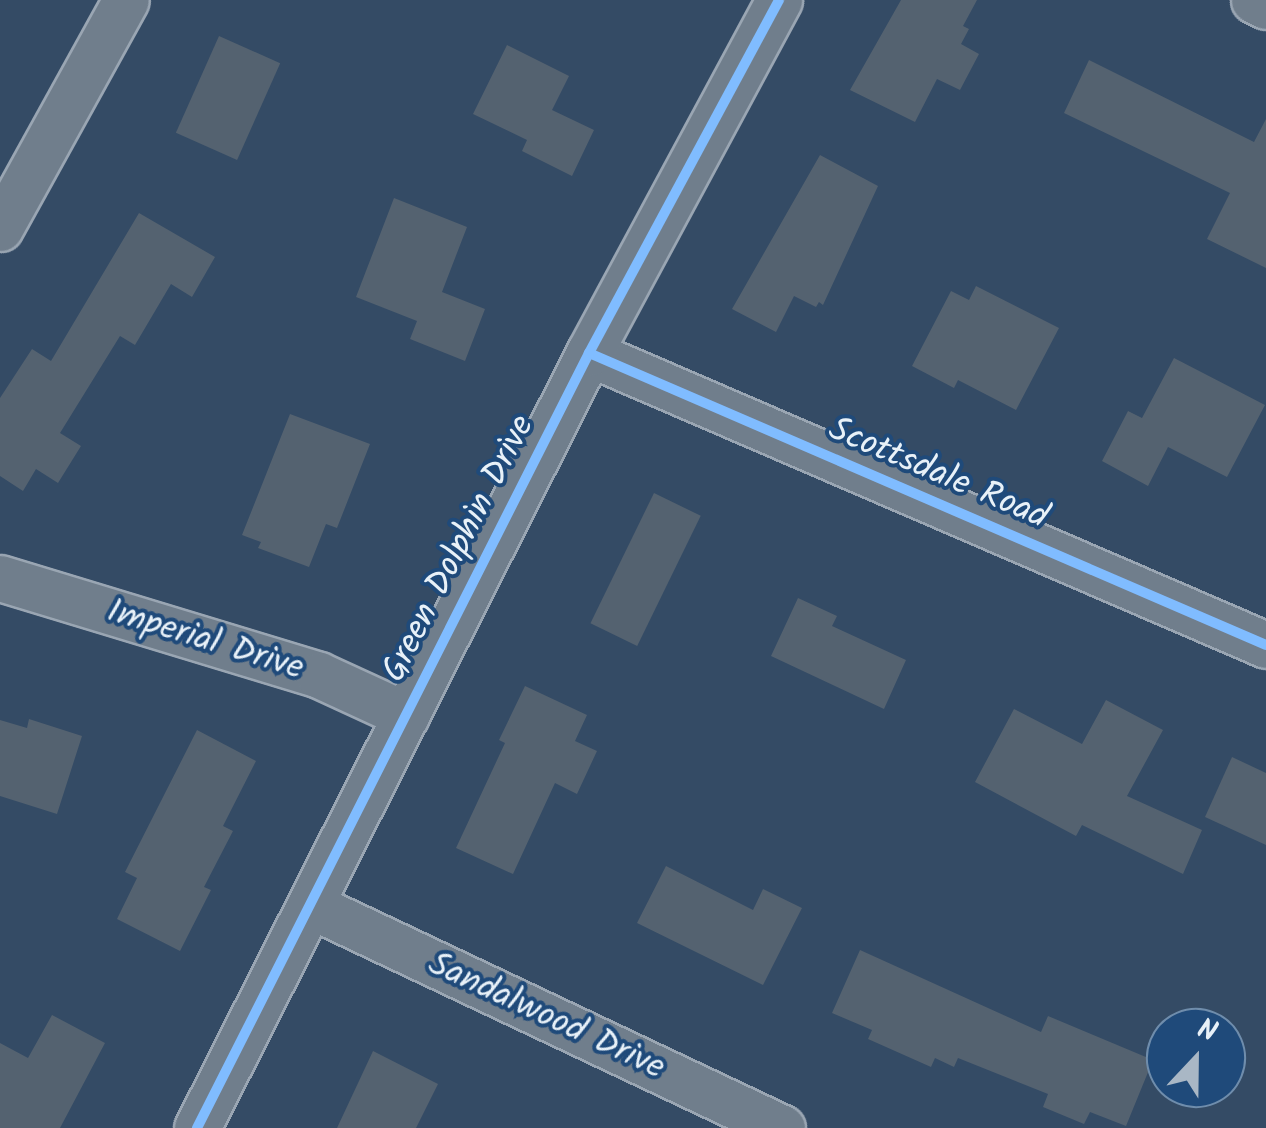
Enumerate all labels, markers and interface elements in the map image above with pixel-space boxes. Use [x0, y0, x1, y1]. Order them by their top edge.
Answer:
street label: Green Dolphin Drive [374, 409, 544, 689]
street label: Scottsdale Road [822, 409, 1054, 539]
street label: Imperial Drive [102, 591, 308, 691]
street label: Sandalwood Drive [421, 944, 671, 1090]
text: N [1190, 1007, 1223, 1056]
north arrow [1146, 1008, 1246, 1108]

